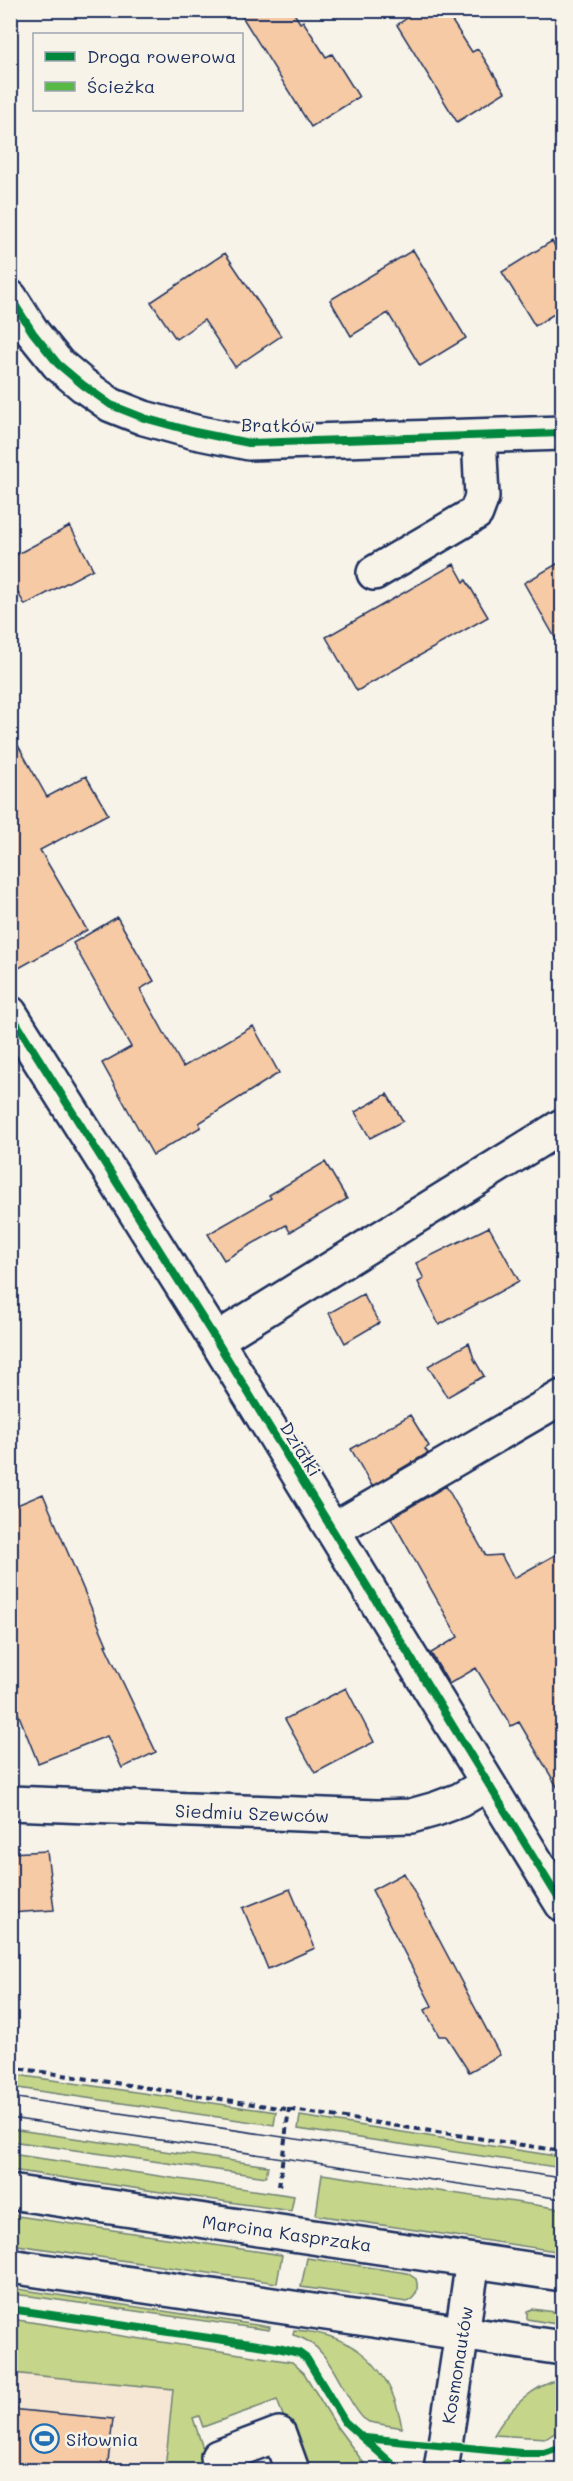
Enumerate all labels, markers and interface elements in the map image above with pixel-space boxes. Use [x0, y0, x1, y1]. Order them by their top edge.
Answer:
legend [33, 33, 243, 111]
text: Droga rowerowa [87, 44, 236, 68]
text: Ścieżka [87, 74, 155, 98]
street label: Bratków [241, 412, 315, 438]
street label: Działki [275, 1417, 327, 1481]
street label: Siedmiu Szewców [175, 1798, 329, 1828]
street label: Marcina Kasprzaka [201, 2209, 373, 2257]
street label: Kosmonautów [436, 2304, 478, 2426]
sports icon: Siłownia [29, 2423, 61, 2455]
place label: Siłownia [66, 2427, 139, 2451]

